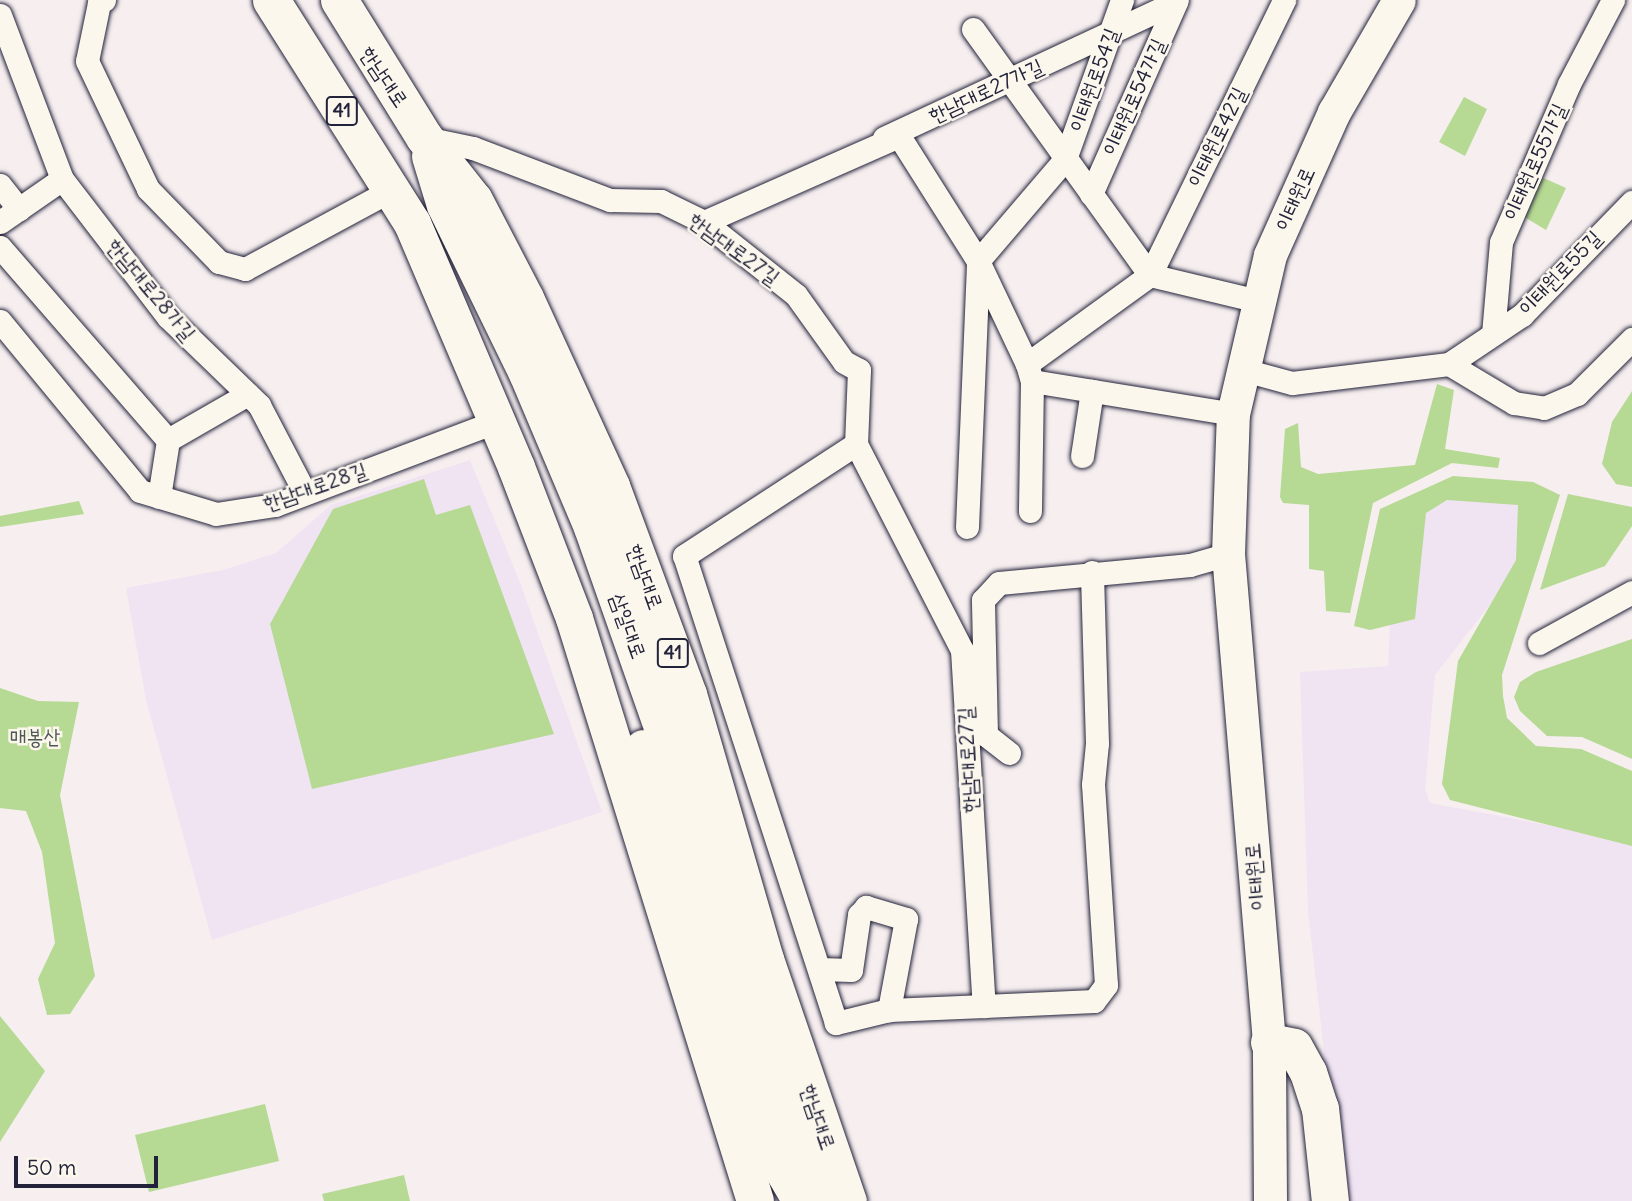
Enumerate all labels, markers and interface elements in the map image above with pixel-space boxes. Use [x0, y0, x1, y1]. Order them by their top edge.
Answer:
street label: 이태원로54길 [1064, 25, 1124, 135]
street label: 이태원로54가길 [1097, 35, 1171, 159]
street label: 한남대로 [355, 42, 413, 112]
street label: 한남대로27가길 [925, 54, 1047, 128]
street label: 이태원로42길 [1182, 83, 1252, 191]
road number: 41 [324, 96, 360, 127]
street label: 이태원로55가길 [1498, 100, 1572, 224]
street label: 이태원로 [1270, 163, 1320, 235]
street label: 한남대로27길 [684, 208, 784, 290]
street label: 이태원로55길 [1513, 225, 1607, 321]
street label: 한남대로28가길 [101, 234, 201, 346]
street label: 한남대로28길 [260, 457, 370, 517]
street label: 한남대로 [622, 541, 668, 613]
street label: 삼일대로 [605, 590, 651, 662]
road number: 41 [656, 638, 690, 668]
street label: 한남대로27길 [953, 706, 983, 814]
park label: 매봉산 [10, 724, 60, 750]
street label: 이태원로 [1240, 842, 1270, 912]
street label: 한남대로 [795, 1081, 841, 1153]
scale bar [18, 1142, 161, 1186]
text: 50 m [27, 1154, 76, 1181]

